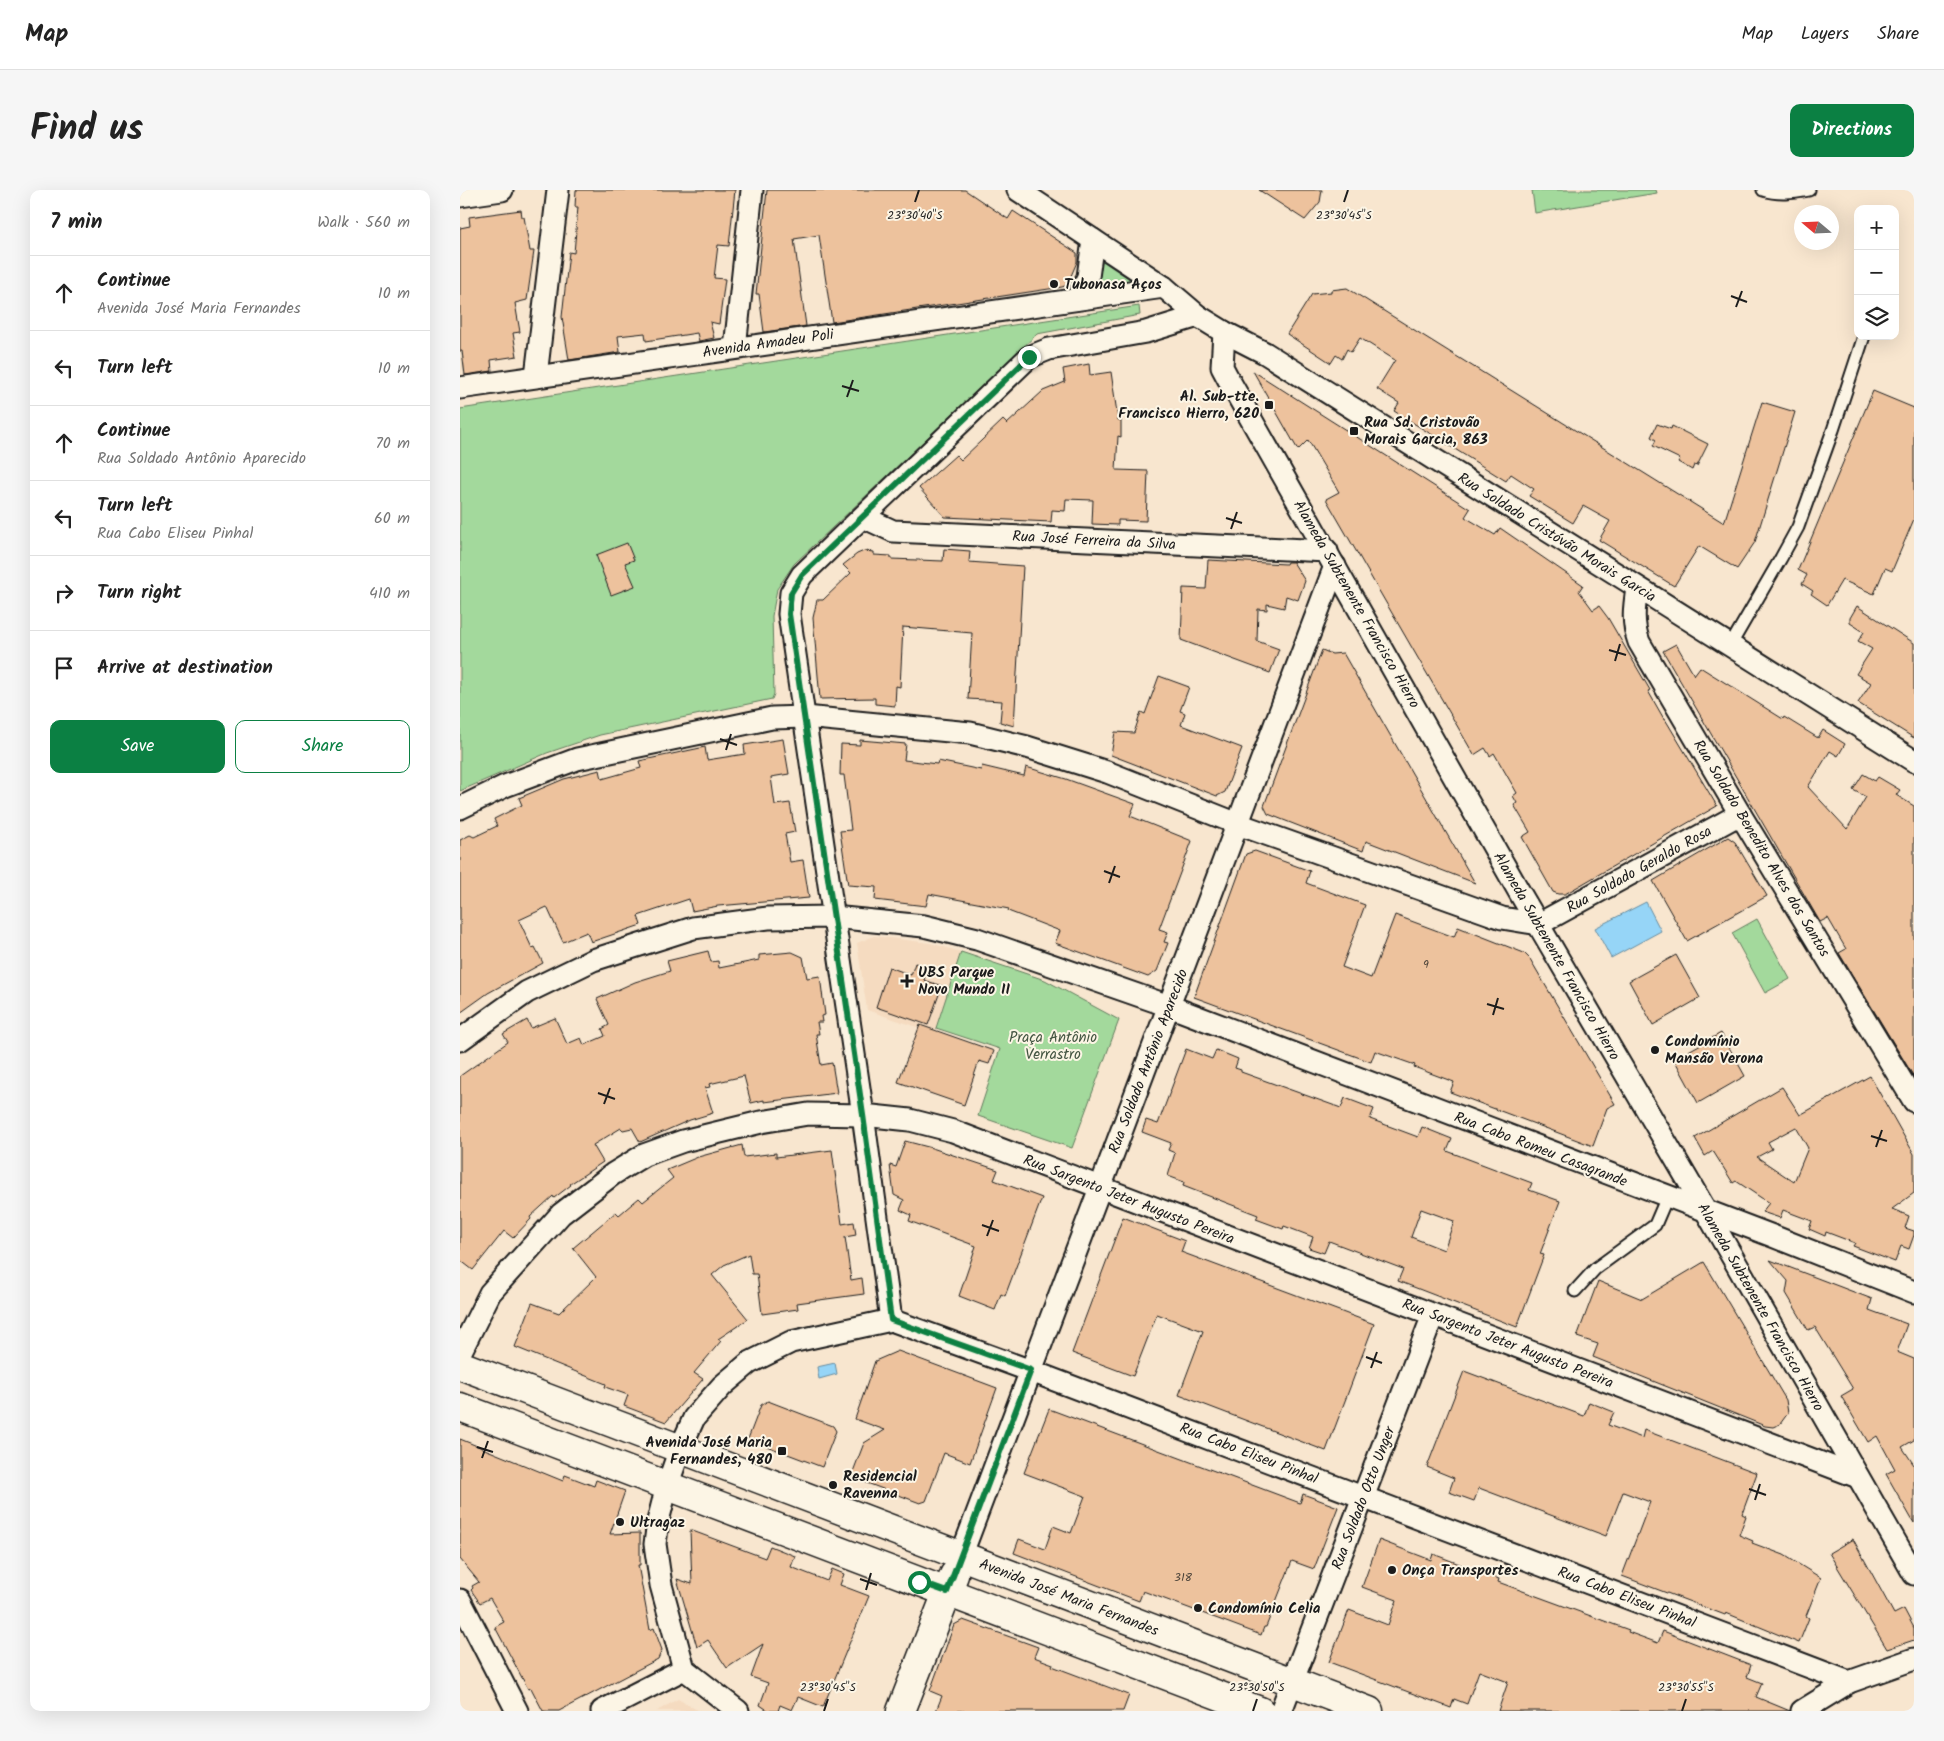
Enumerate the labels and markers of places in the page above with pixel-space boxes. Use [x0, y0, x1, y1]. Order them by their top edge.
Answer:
place label: Tubonasa Aços [1064, 273, 1162, 297]
marker: Tubonasa Aços [1048, 278, 1060, 290]
place label: Al. Sub-tte. Francisco Hierro, 620 [1118, 385, 1259, 426]
marker: Al. Sub-tte. Francisco Hierro, 620 [1263, 399, 1275, 411]
place label: Rua Sd. Cristovão Morais Garcia, 863 [1364, 411, 1488, 452]
marker: Rua Sd. Cristovão Morais Garcia, 863 [1348, 425, 1360, 437]
place label: UBS Parque Novo Mundo II [918, 961, 1011, 1002]
marker: UBS Parque Novo Mundo II [900, 974, 914, 988]
place label: Condomínio Mansão Verona [1665, 1030, 1764, 1071]
marker: Condomínio Mansão Verona [1649, 1044, 1661, 1056]
place label: Avenida José Maria Fernandes, 480 [645, 1431, 772, 1472]
marker: Avenida José Maria Fernandes, 480 [776, 1445, 788, 1457]
place label: Residencial Ravenna [843, 1465, 917, 1506]
marker: Residencial Ravenna [827, 1479, 839, 1491]
place label: Ultragaz [630, 1511, 685, 1535]
marker: Ultragaz [614, 1516, 626, 1528]
place label: Onça Transportes [1402, 1559, 1518, 1583]
marker: Onça Transportes [1386, 1564, 1398, 1576]
place label: Condomínio Celia [1208, 1597, 1321, 1621]
marker: Condomínio Celia [1192, 1602, 1204, 1614]

